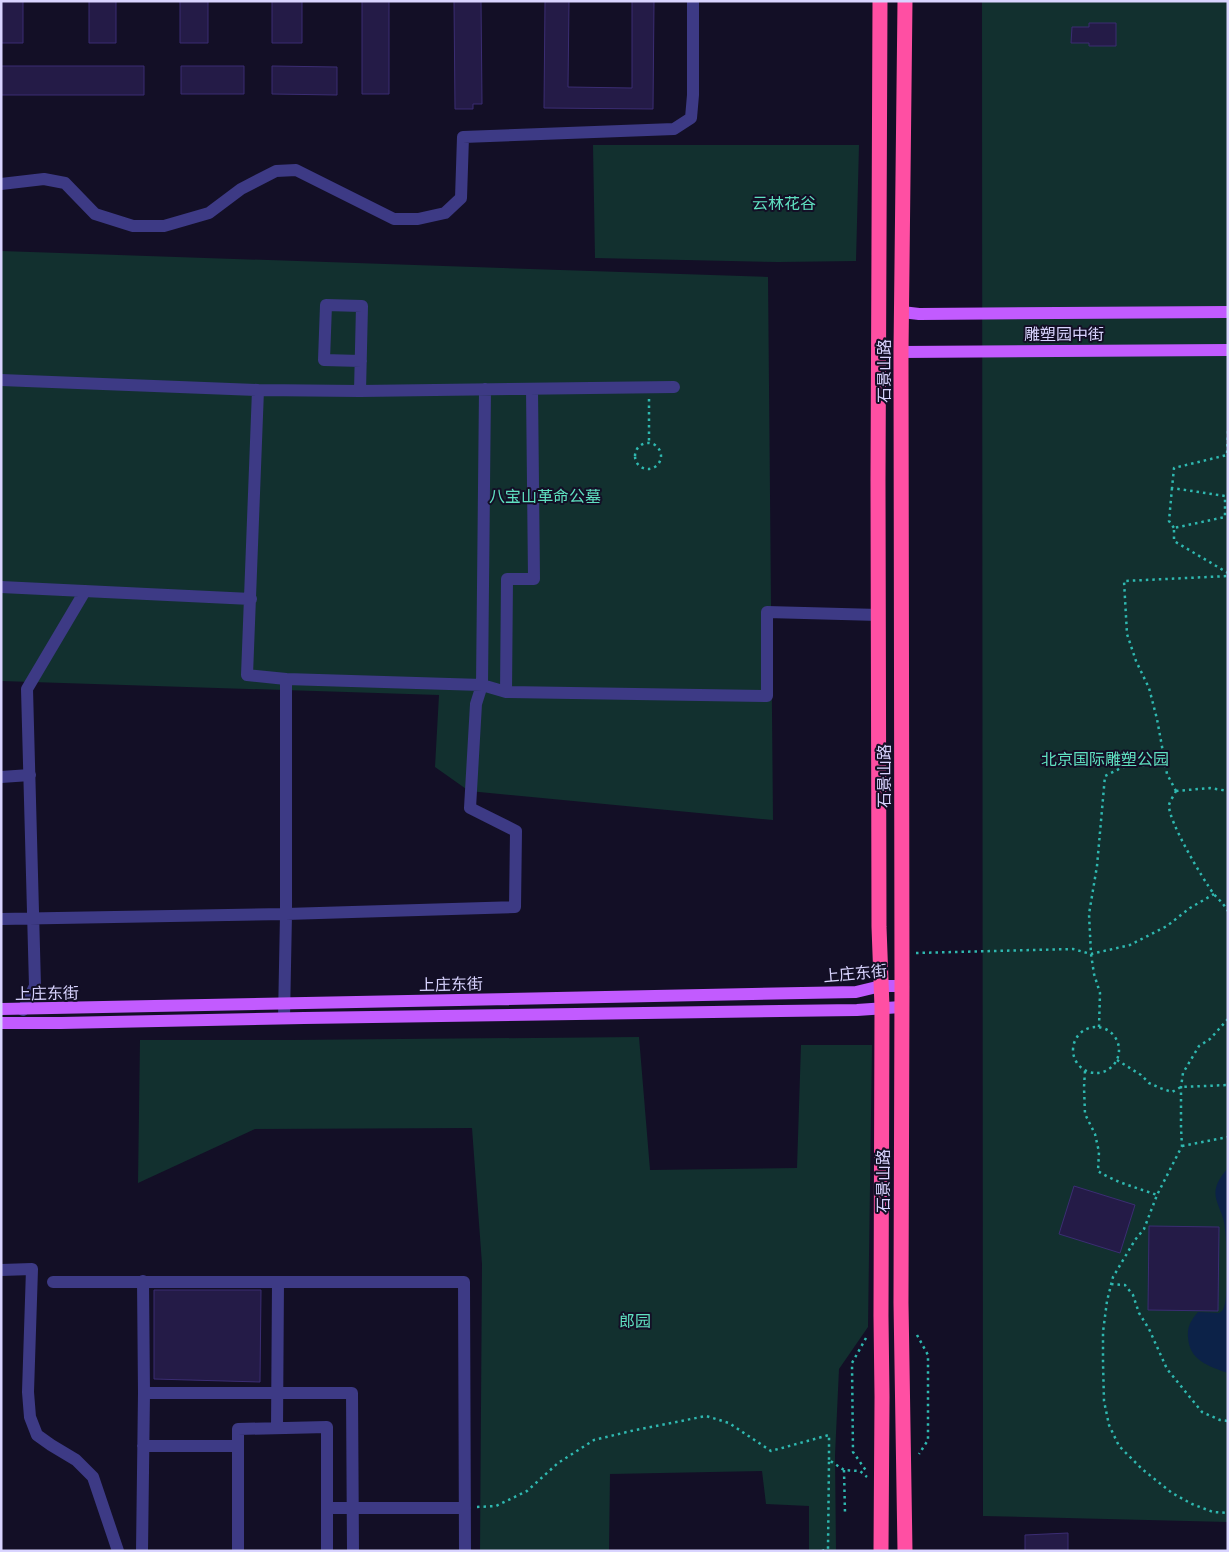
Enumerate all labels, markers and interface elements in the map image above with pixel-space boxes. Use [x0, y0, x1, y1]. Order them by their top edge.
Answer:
park label: 云林花谷 [752, 194, 816, 213]
street label: 雕塑园中街 [1024, 325, 1104, 344]
street label: 石景山路 [875, 339, 894, 403]
park label: 八宝山革命公墓 [489, 487, 601, 506]
street label: 石景山路 [875, 744, 894, 808]
park label: 北京国际雕塑公园 [1041, 750, 1169, 769]
street label: 上庄东街 [822, 961, 888, 986]
street label: 上庄东街 [419, 974, 483, 995]
street label: 上庄东街 [15, 983, 79, 1004]
street label: 石景山路 [874, 1149, 893, 1213]
park label: 郎园 [619, 1312, 651, 1331]

